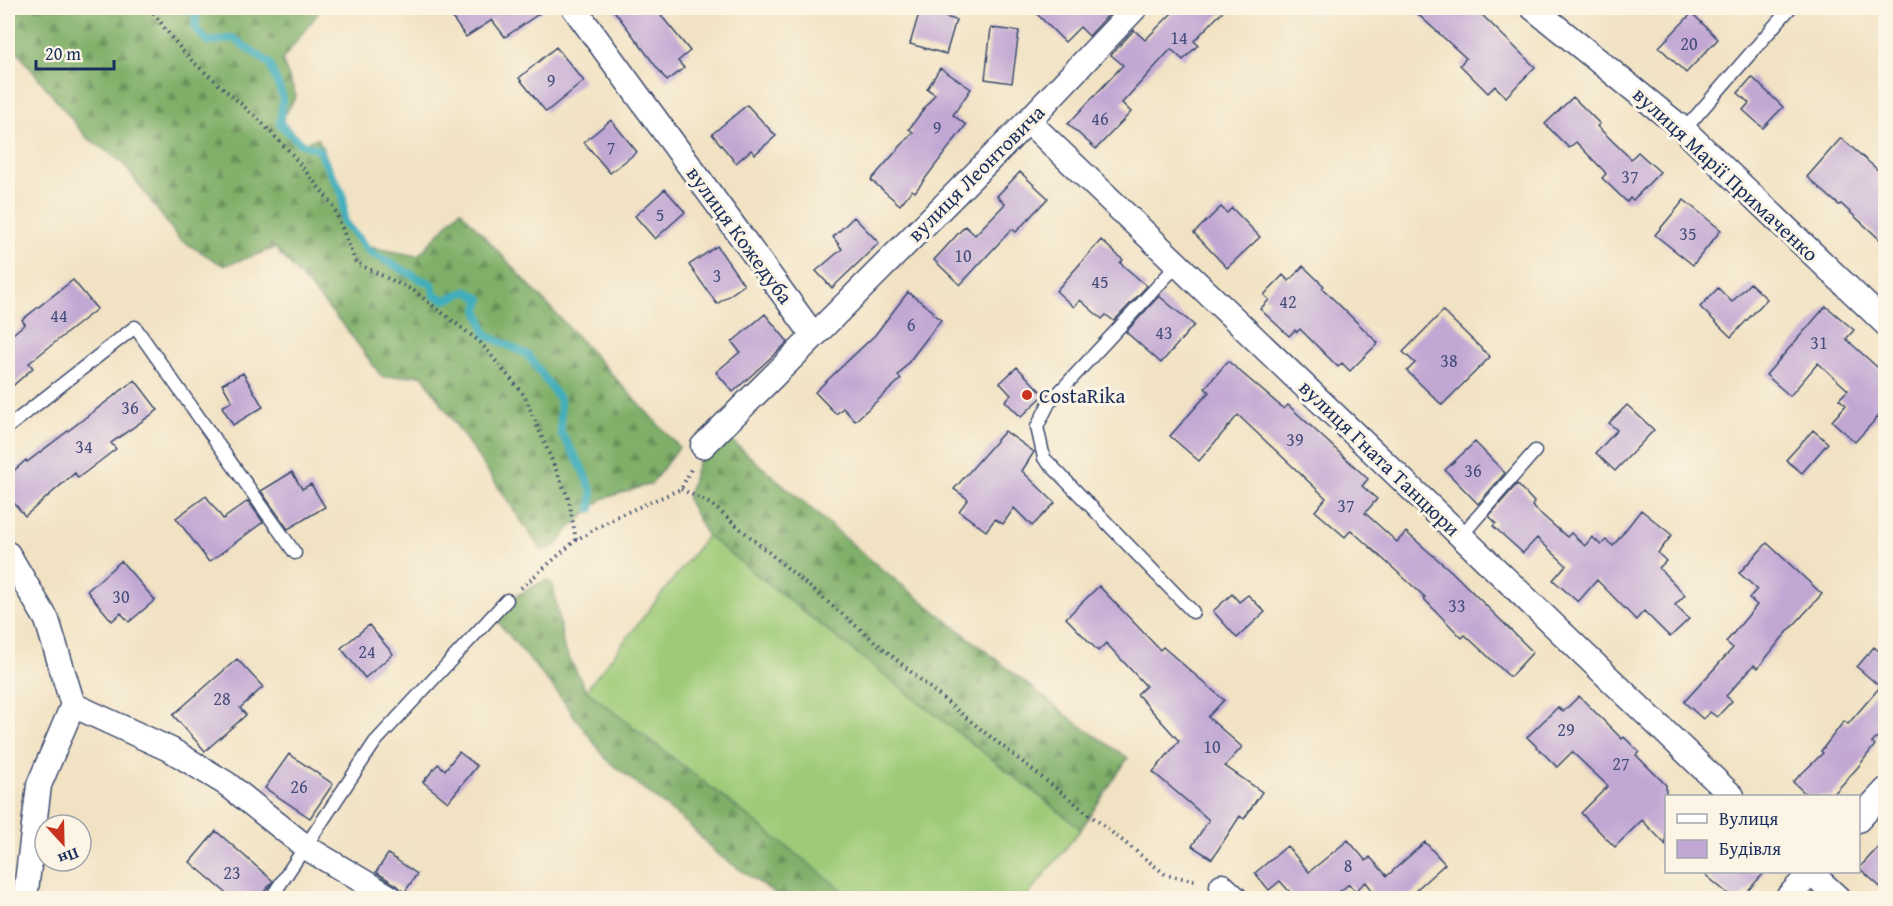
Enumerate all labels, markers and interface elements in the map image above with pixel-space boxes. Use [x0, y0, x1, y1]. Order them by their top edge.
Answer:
house number: 14 [1170, 24, 1188, 51]
house number: 20 [1680, 30, 1698, 57]
scale bar [36, 33, 114, 71]
text: 20 m [45, 40, 81, 67]
house number: 9 [547, 67, 555, 94]
street label: вулиця Марії Примаченко [1626, 79, 1826, 269]
street label: вулиця Леонтовича [900, 97, 1052, 249]
house number: 46 [1091, 105, 1109, 132]
house number: 9 [933, 114, 941, 141]
house number: 7 [607, 134, 615, 161]
street label: вулиця Кожедуба [679, 160, 801, 310]
house number: 37 [1621, 163, 1639, 190]
house number: 5 [656, 201, 664, 228]
house number: 35 [1679, 220, 1697, 247]
house number: 10 [954, 242, 972, 269]
house number: 3 [713, 262, 721, 289]
house number: 45 [1091, 268, 1109, 295]
house number: 42 [1279, 288, 1297, 315]
house number: 44 [50, 302, 68, 329]
house number: 6 [907, 311, 915, 338]
house number: 43 [1155, 319, 1173, 346]
house number: 31 [1810, 329, 1828, 356]
house number: 38 [1440, 347, 1458, 374]
street label: вулиця Гната Танцюри [1292, 372, 1468, 544]
place label: CostaRika [1039, 380, 1125, 411]
marker: CostaRika [1020, 388, 1034, 402]
house number: 36 [121, 394, 139, 421]
house number: 39 [1286, 426, 1304, 453]
house number: 34 [75, 433, 93, 460]
house number: 36 [1464, 457, 1482, 484]
house number: 37 [1337, 492, 1355, 519]
house number: 30 [112, 583, 130, 610]
house number: 33 [1448, 592, 1466, 619]
house number: 24 [358, 638, 376, 665]
house number: 28 [213, 685, 231, 712]
house number: 29 [1557, 716, 1575, 743]
house number: 10 [1203, 733, 1221, 760]
house number: 27 [1612, 750, 1630, 777]
house number: 26 [290, 773, 308, 800]
legend [1665, 795, 1860, 873]
text: Вулиця [1719, 805, 1778, 832]
north arrow [33, 813, 93, 873]
text: Будівля [1719, 835, 1781, 862]
text: Пн [54, 842, 83, 872]
house number: 8 [1344, 852, 1352, 879]
house number: 23 [223, 859, 241, 886]

